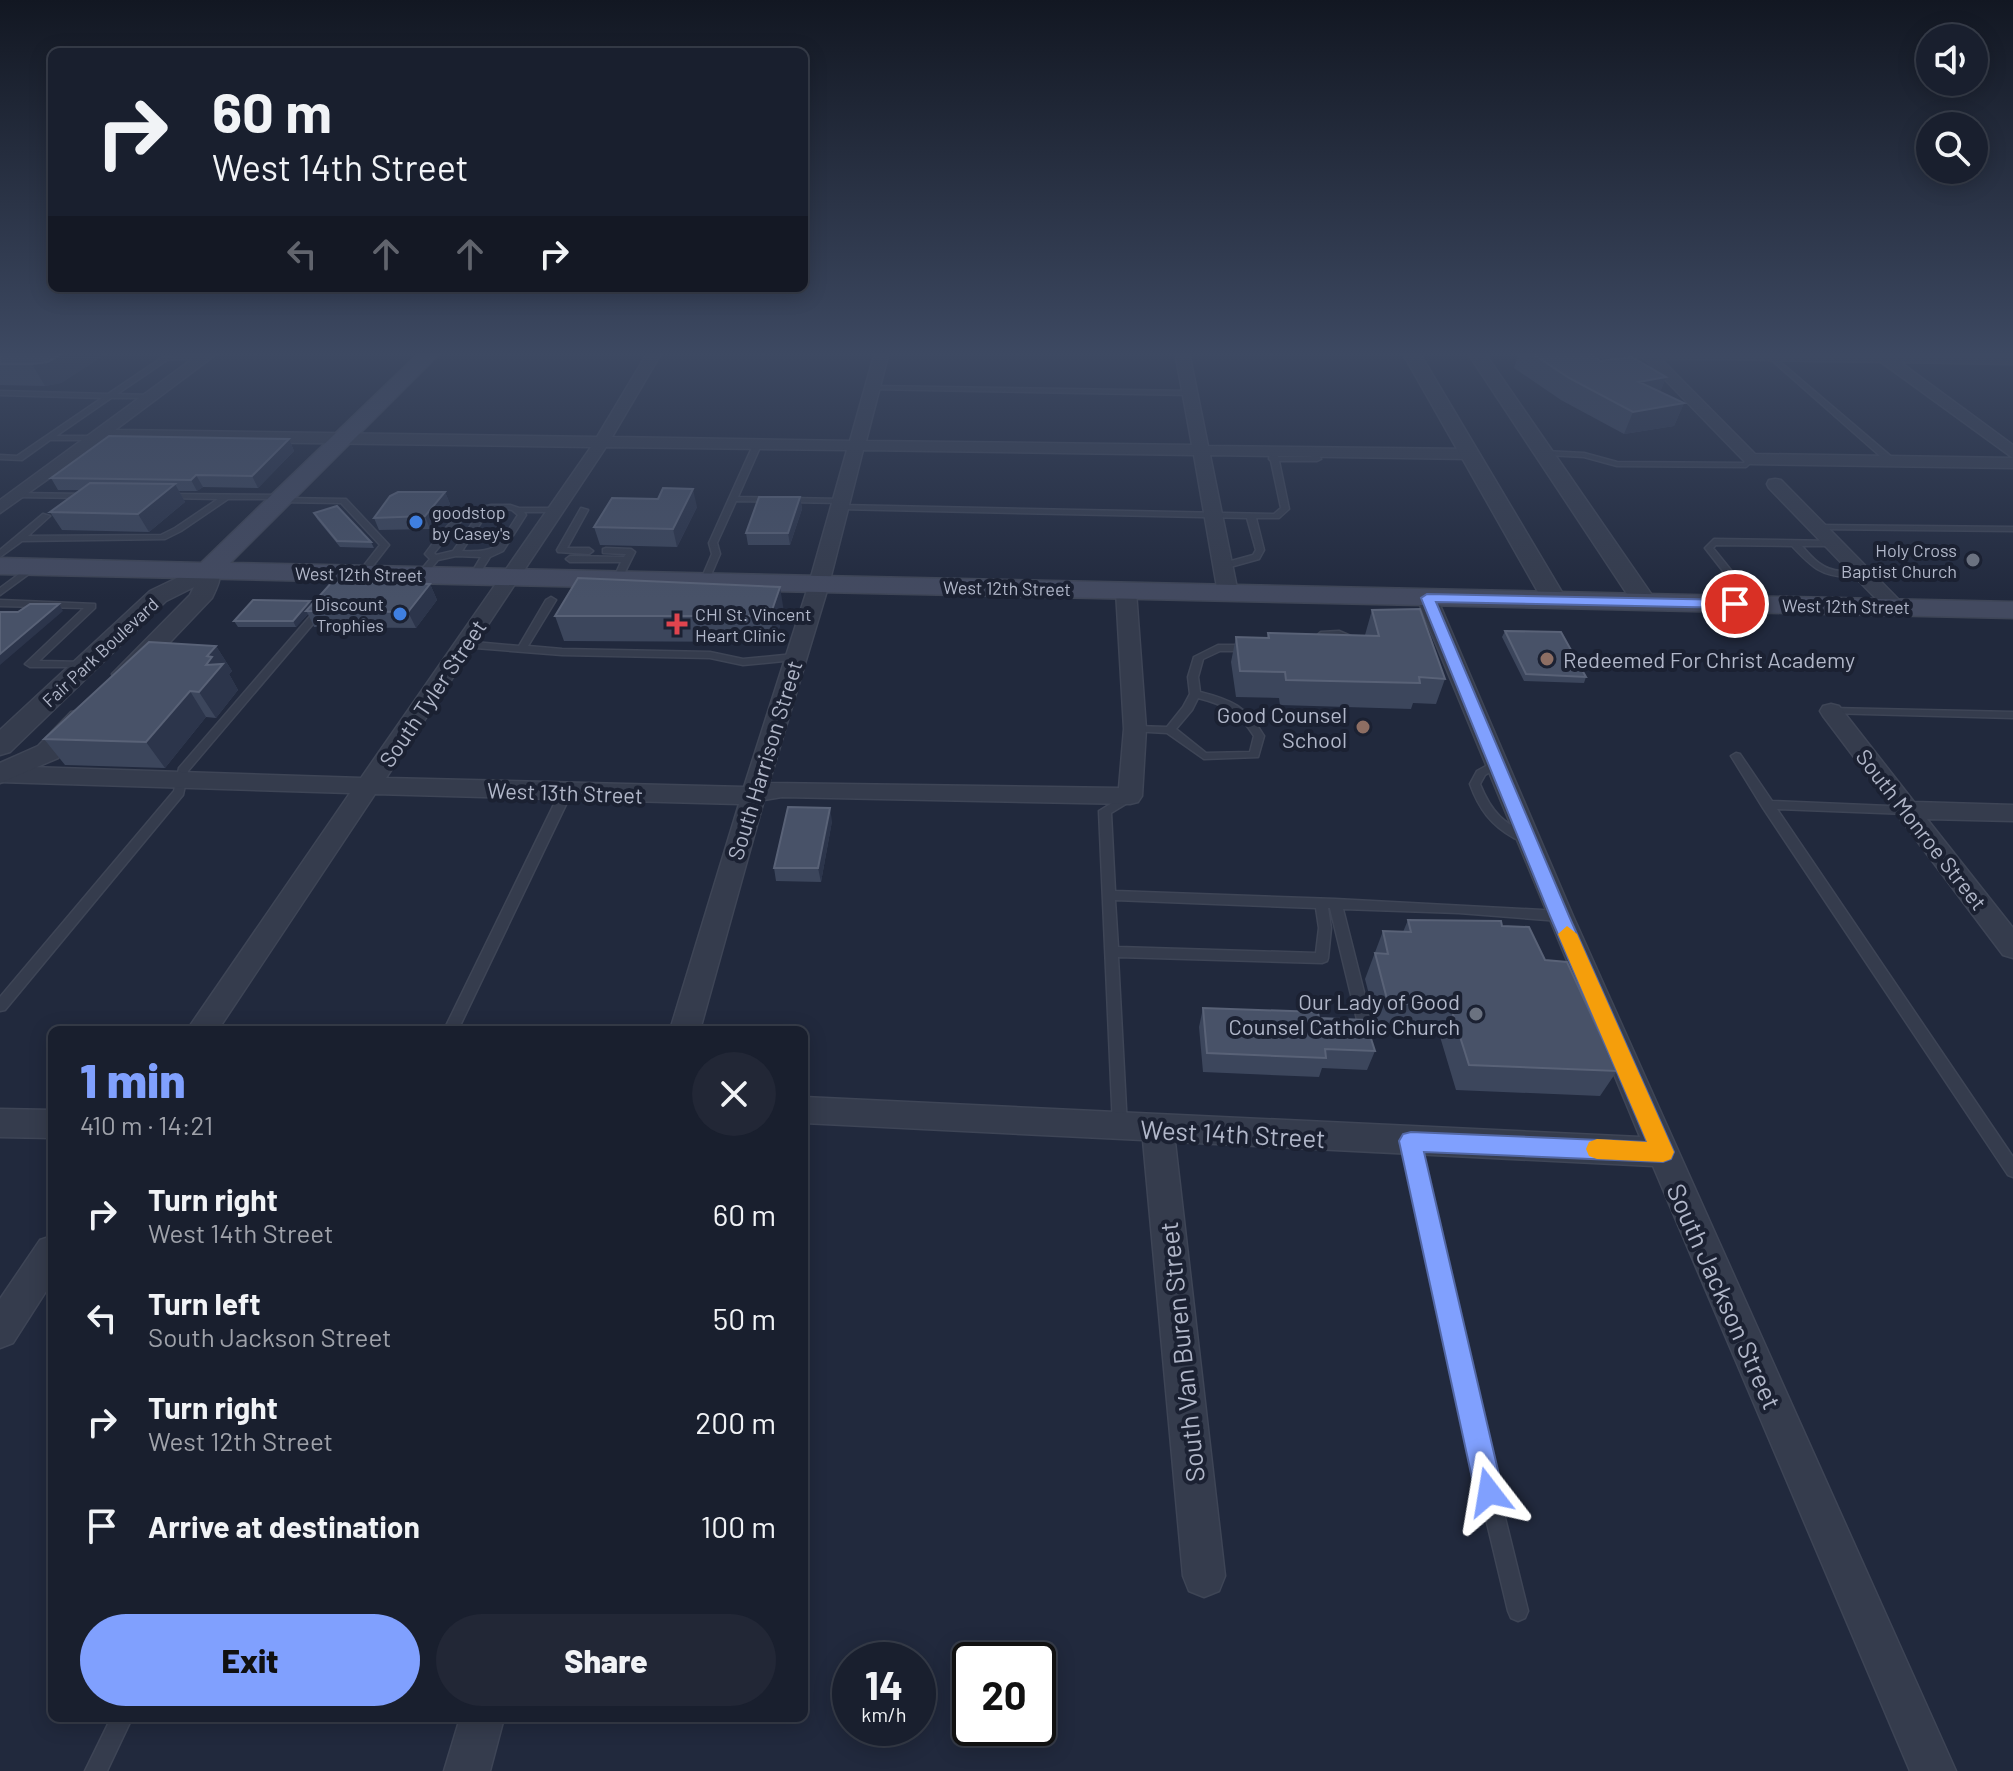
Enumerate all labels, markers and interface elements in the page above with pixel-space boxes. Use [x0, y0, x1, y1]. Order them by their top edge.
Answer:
map controls [1916, 24, 1988, 184]
button: sound [1916, 24, 1988, 96]
text: 60 m [212, 77, 332, 144]
icon: right [80, 80, 184, 184]
button: search [1916, 112, 1988, 184]
text: West 14th Street [212, 145, 469, 188]
icon: left [280, 232, 324, 276]
icon: ahead [364, 232, 408, 276]
icon: ahead [448, 232, 492, 276]
icon: right [532, 232, 576, 276]
place label: goodstop by Casey's [432, 501, 510, 544]
marker: goodstop by Casey's [407, 513, 425, 531]
place label: Holy Cross Baptist Church [1841, 539, 1957, 582]
marker: Holy Cross Baptist Church [1964, 551, 1982, 569]
street label: West 12th Street [295, 562, 423, 586]
pin [1701, 570, 1769, 638]
street label: West 12th Street [943, 576, 1071, 600]
icon: arrive [1713, 582, 1757, 626]
street label: Fair Park Boulevard [37, 593, 163, 711]
place label: Discount Trophies [315, 593, 384, 636]
street label: West 12th Street [1782, 594, 1910, 618]
place label: CHI St. Vincent Heart Clinic [695, 603, 812, 646]
marker: Discount Trophies [391, 605, 409, 623]
marker: CHI St. Vincent Heart Clinic [666, 613, 688, 635]
street label: South Tyler Street [373, 614, 491, 772]
place label: Redeemed For Christ Academy [1563, 646, 1855, 672]
marker: Redeemed For Christ Academy [1538, 650, 1556, 668]
street label: South Harrison Street [721, 657, 807, 863]
place label: Good Counsel School [1217, 701, 1347, 752]
marker: Good Counsel School [1354, 718, 1372, 736]
street label: South Monroe Street [1851, 744, 1993, 914]
street label: West 13th Street [487, 776, 643, 808]
place label: Our Lady of Good Counsel Catholic Church [1228, 988, 1460, 1039]
marker: Our Lady of Good Counsel Catholic Church [1467, 1005, 1485, 1023]
text: 1 min [80, 1050, 186, 1108]
button: close [692, 1052, 776, 1136]
text: 410 m · 14:21 [80, 1109, 213, 1140]
street label: West 14th Street [1140, 1113, 1326, 1153]
street label: South Jackson Street [1661, 1178, 1789, 1414]
text: Turn right [148, 1181, 278, 1217]
icon: right [80, 1192, 124, 1236]
text: 60 m [713, 1196, 776, 1232]
text: West 14th Street [148, 1217, 333, 1248]
street label: South Van Buren Street [1152, 1220, 1210, 1484]
text: Turn left [148, 1285, 261, 1321]
icon: left [80, 1296, 124, 1340]
text: 50 m [713, 1300, 776, 1336]
text: South Jackson Street [148, 1321, 392, 1352]
text: Turn right [148, 1389, 278, 1425]
icon: right [80, 1400, 124, 1444]
text: 200 m [695, 1404, 776, 1440]
text: West 12th Street [148, 1425, 333, 1456]
position arrow [1447, 1450, 1531, 1534]
icon: arrive [80, 1504, 124, 1548]
text: Arrive at destination [148, 1508, 420, 1544]
text: 100 m [701, 1508, 776, 1544]
button: Exit [80, 1614, 420, 1706]
button: Share [436, 1614, 776, 1706]
speed limit sign: 20 [952, 1642, 1056, 1746]
text: 14 [865, 1660, 903, 1708]
text: km/h [861, 1702, 907, 1726]

